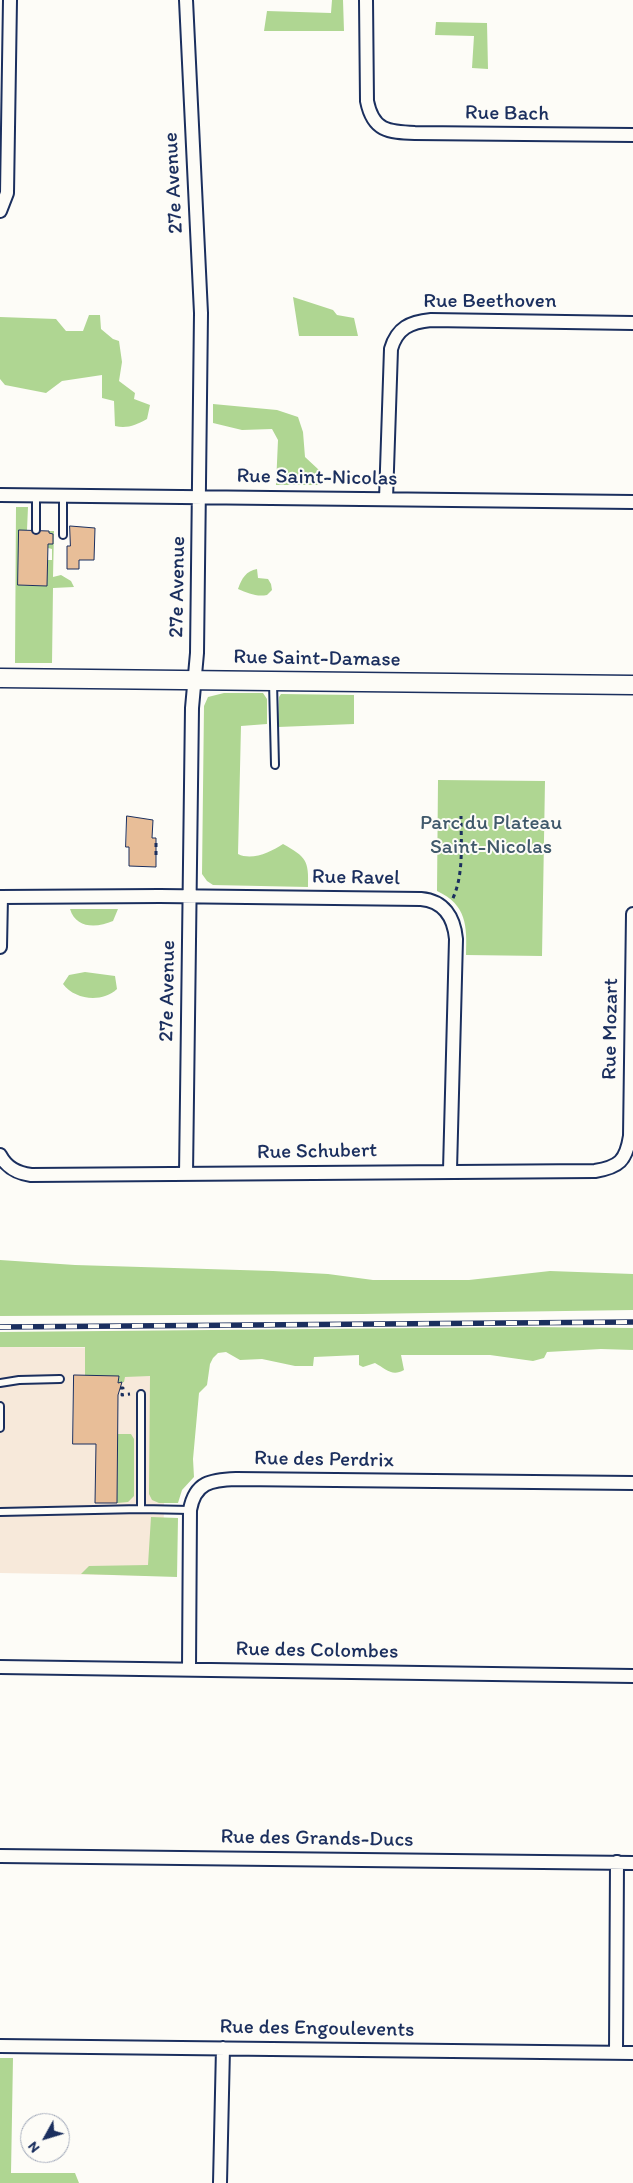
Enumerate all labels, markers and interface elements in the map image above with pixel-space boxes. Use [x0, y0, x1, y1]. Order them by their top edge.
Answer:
street label: Rue Bach [465, 101, 549, 127]
street label: 27e Avenue [159, 131, 189, 235]
street label: Rue Beethoven [423, 289, 557, 315]
street label: Rue Saint-Nicolas [236, 464, 398, 492]
street label: 27e Avenue [165, 536, 191, 638]
street label: Rue Saint-Damase [233, 645, 401, 673]
park label: Parc du Plateau Saint-Nicolas [420, 811, 562, 861]
street label: Rue Ravel [312, 865, 400, 891]
street label: 27e Avenue [155, 940, 181, 1042]
street label: Rue Mozart [598, 978, 624, 1080]
street label: Rue Schubert [257, 1138, 377, 1166]
street label: Rue des Perdrix [254, 1446, 394, 1474]
street label: Rue des Colombes [235, 1637, 399, 1665]
street label: Rue des Grands-Ducs [220, 1825, 414, 1853]
street label: Rue des Engoulevents [219, 2015, 415, 2043]
north arrow [20, 2113, 70, 2163]
text: N [24, 2138, 43, 2156]

